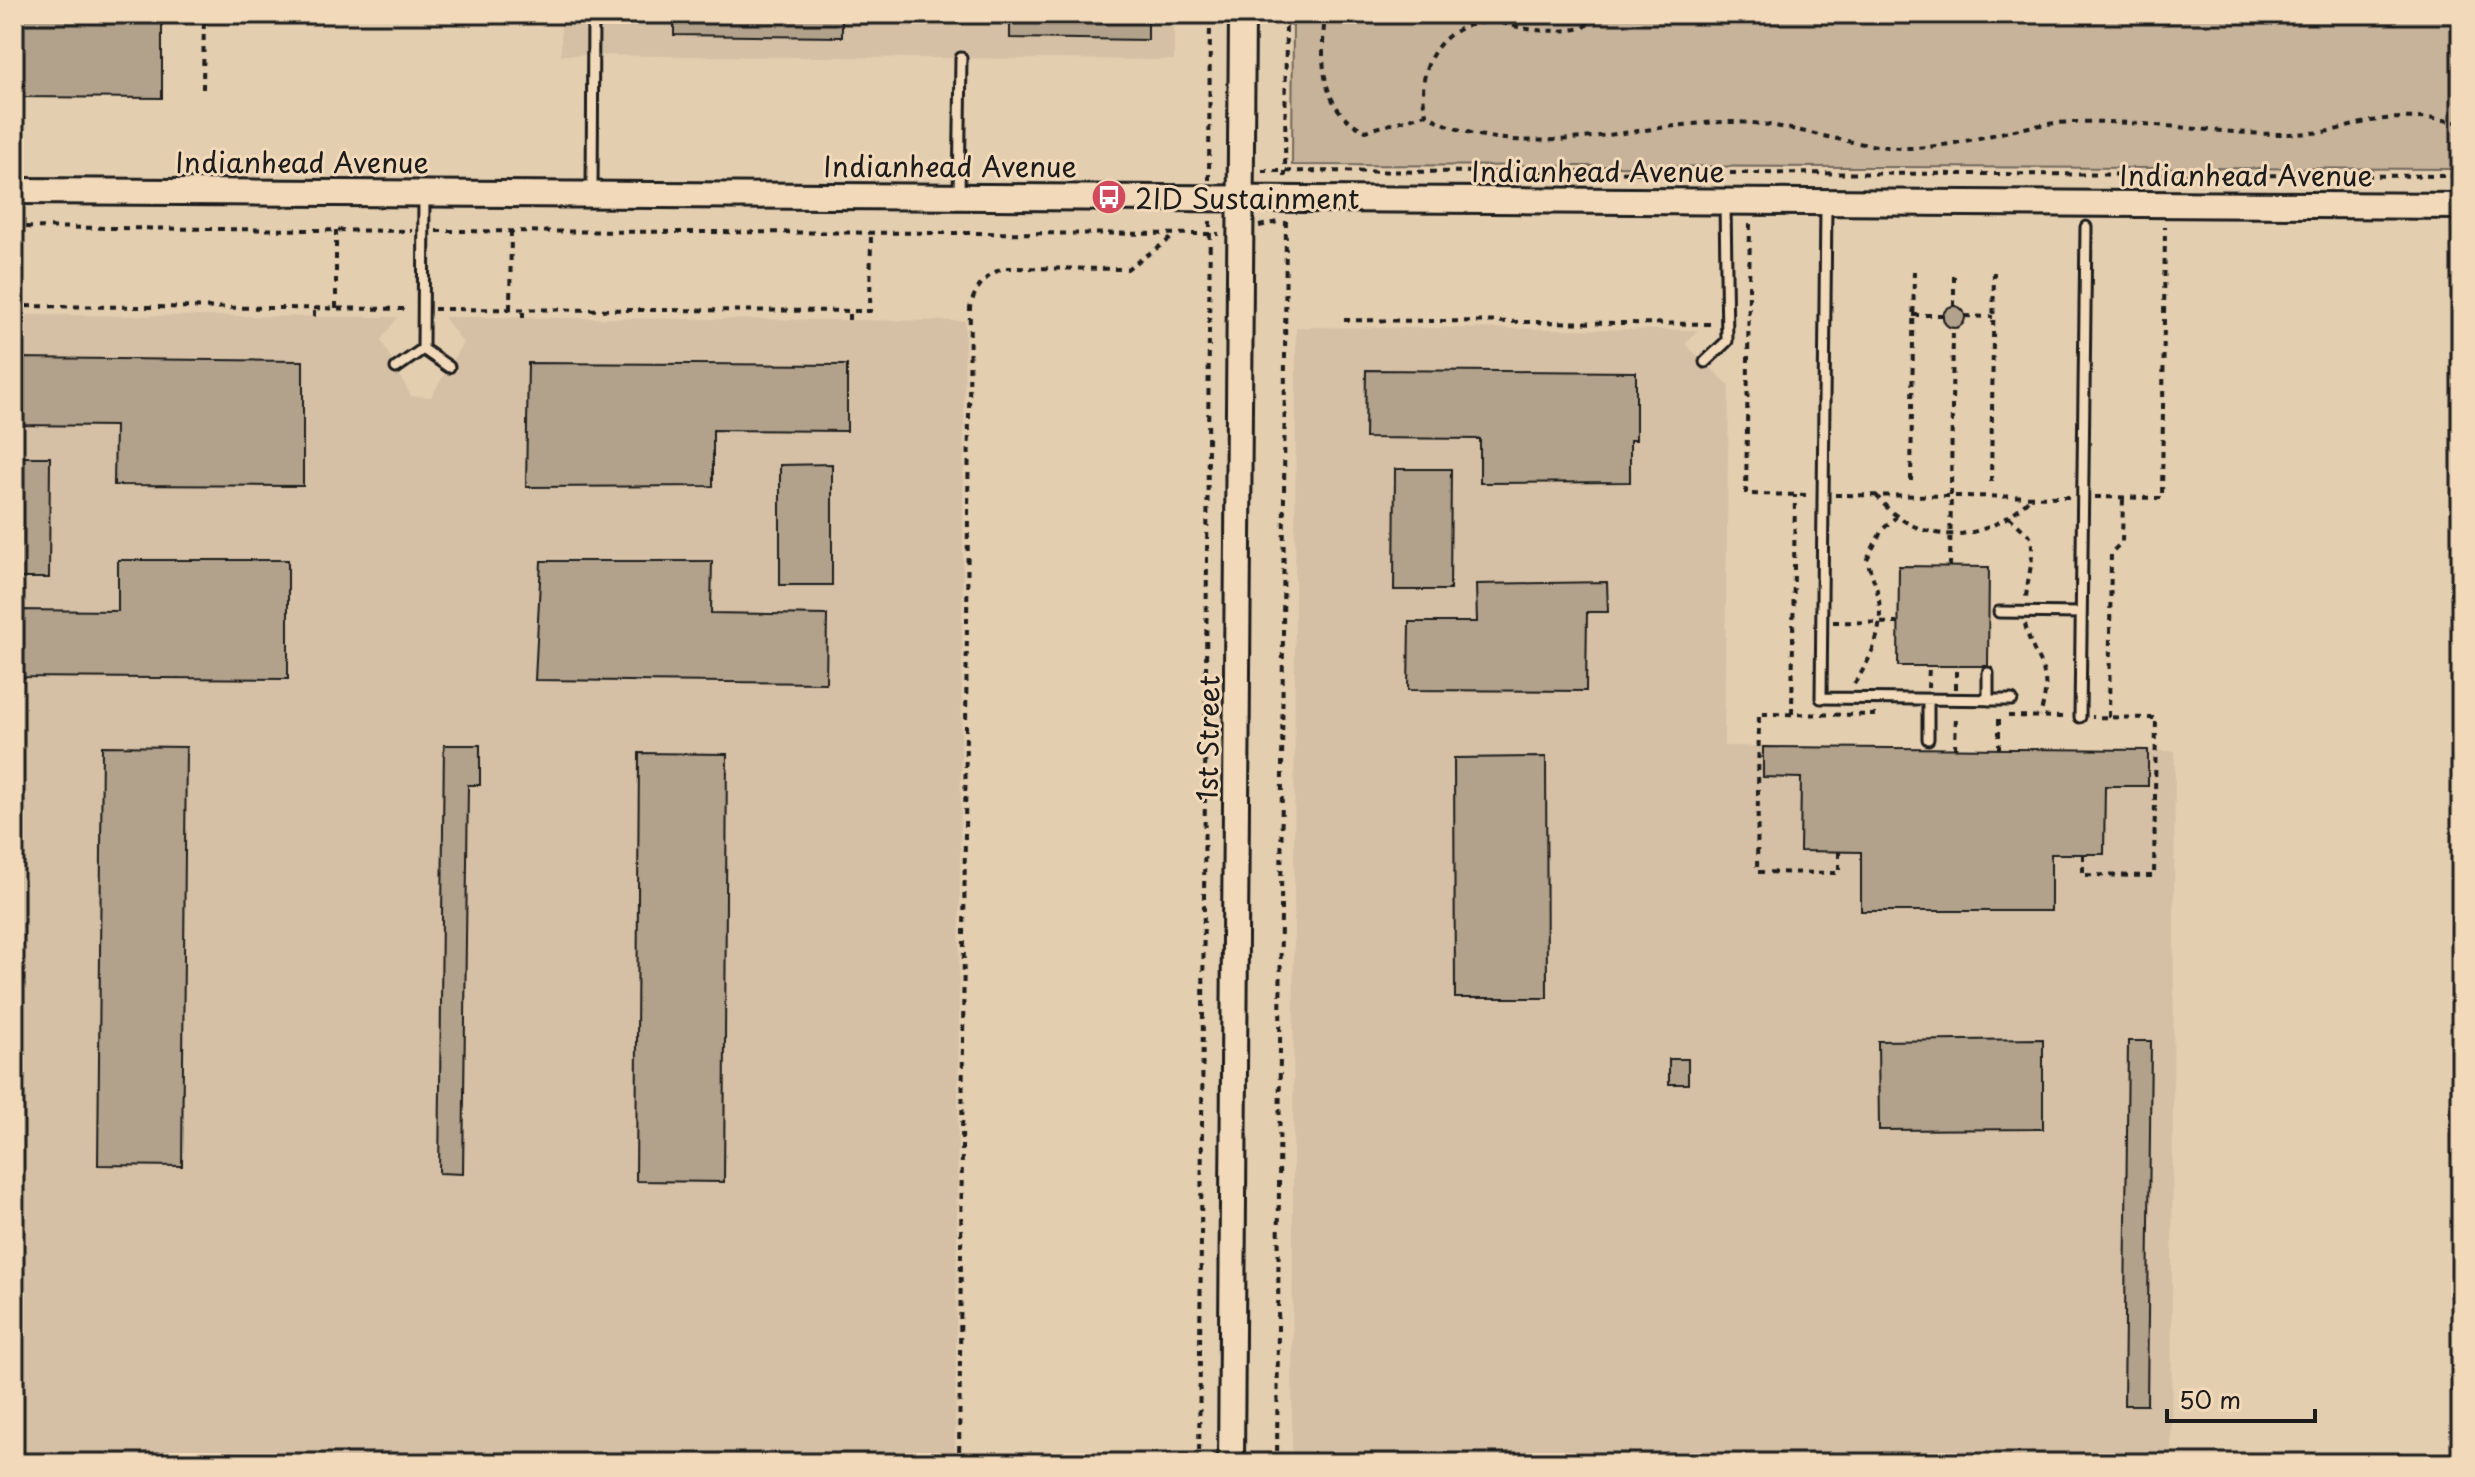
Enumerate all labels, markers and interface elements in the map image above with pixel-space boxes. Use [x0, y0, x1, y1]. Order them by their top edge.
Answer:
street label: Indianhead Avenue [175, 140, 429, 183]
street label: Indianhead Avenue [823, 144, 1077, 187]
street label: Indianhead Avenue [1471, 149, 1725, 192]
street label: Indianhead Avenue [2119, 153, 2373, 196]
place label: 2ID Sustainment [1135, 176, 1360, 219]
bus stop icon: 2ID Sustainment [1090, 178, 1128, 216]
street label: 1st Street [1184, 675, 1230, 801]
scale bar [2167, 1373, 2315, 1423]
text: 50 m [2179, 1381, 2241, 1417]

